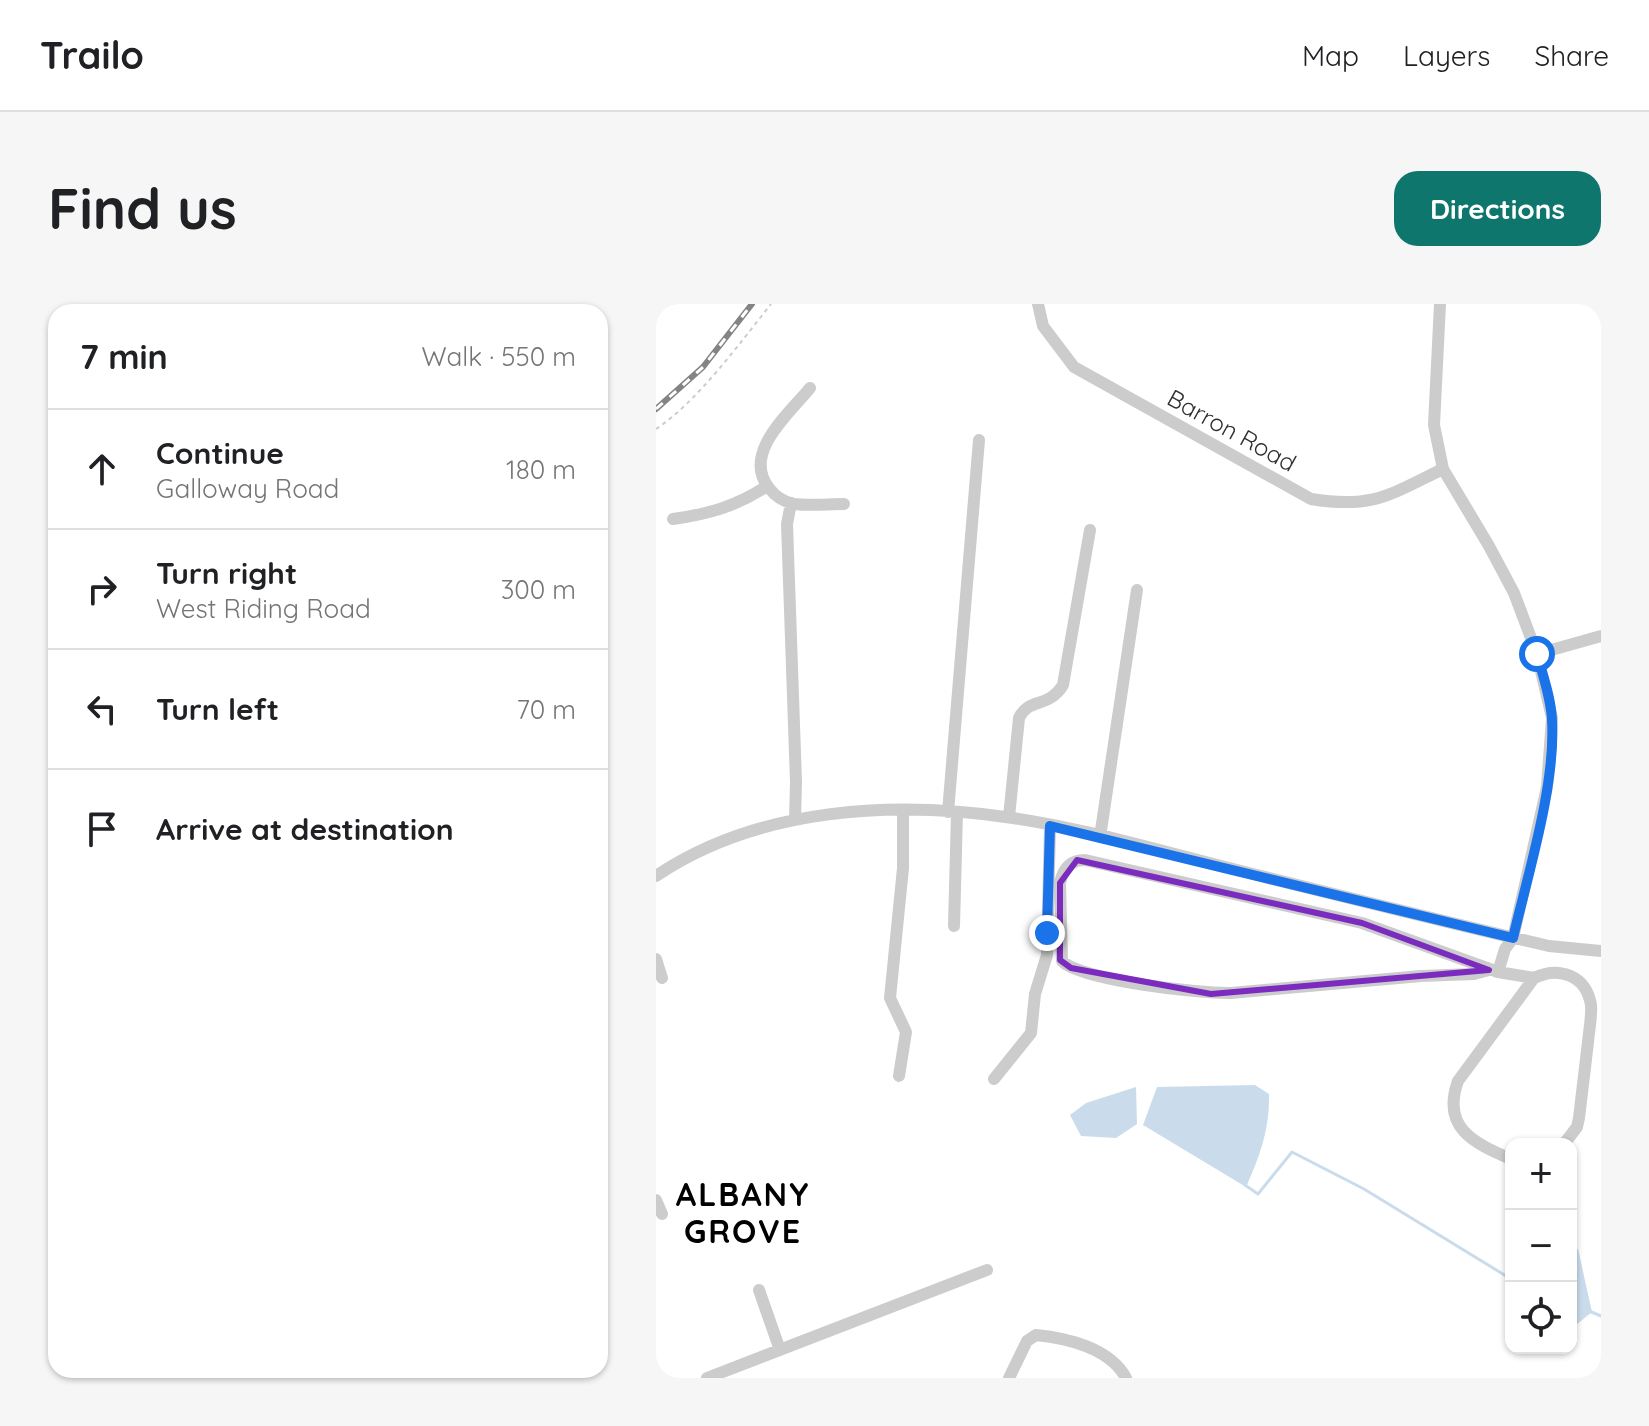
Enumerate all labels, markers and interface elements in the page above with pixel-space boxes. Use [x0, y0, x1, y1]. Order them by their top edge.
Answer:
text: Trailo [40, 31, 144, 79]
text: Map [1302, 38, 1359, 73]
text: Layers [1403, 38, 1490, 73]
text: Share [1534, 38, 1609, 73]
button: Directions [1394, 171, 1601, 246]
text: Find us [48, 173, 237, 243]
text: 7 min [80, 335, 168, 378]
text: Walk · 550 m [422, 340, 576, 373]
street label: Barron Road [1162, 382, 1302, 478]
text: Continue [156, 434, 284, 472]
icon: ahead [80, 447, 124, 491]
text: 180 m [506, 453, 576, 486]
text: Galloway Road [156, 472, 339, 505]
text: Turn right [156, 554, 297, 592]
icon: right [80, 567, 124, 611]
text: 300 m [501, 573, 576, 606]
text: West Riding Road [156, 592, 371, 625]
route start [1519, 636, 1555, 672]
icon: left [80, 687, 124, 731]
text: Turn left [156, 690, 279, 728]
text: 70 m [516, 693, 576, 726]
icon: arrive [80, 807, 124, 851]
text: Arrive at destination [156, 810, 454, 848]
route end [1029, 915, 1065, 951]
map controls [1505, 1138, 1577, 1354]
button: + [1505, 1138, 1577, 1210]
district label: ALBANY GROVE [676, 1174, 810, 1251]
button: − [1505, 1210, 1577, 1282]
button: locate [1505, 1282, 1577, 1354]

